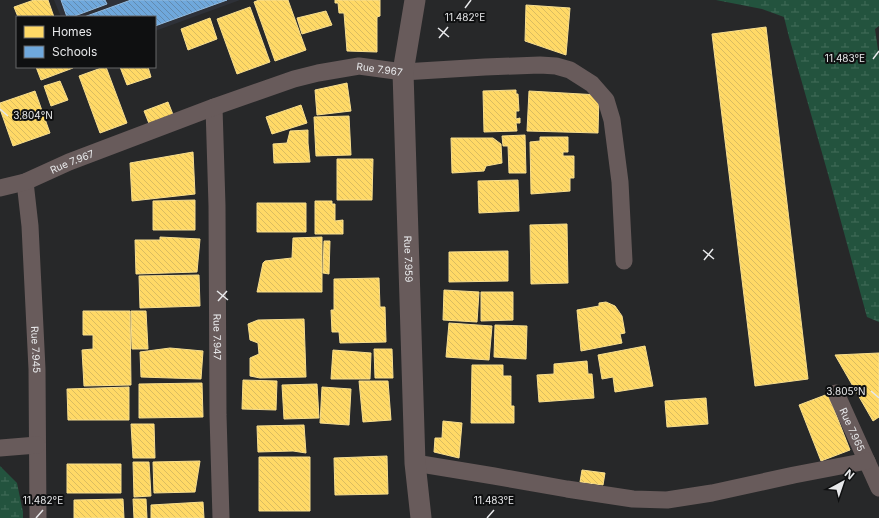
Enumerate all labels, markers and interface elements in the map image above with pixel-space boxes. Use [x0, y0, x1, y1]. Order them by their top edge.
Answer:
text: 11.482°E [445, 11, 485, 23]
legend [16, 16, 156, 68]
text: Homes [52, 24, 92, 39]
text: Schools [52, 44, 97, 59]
text: 11.483°E [825, 52, 865, 64]
street label: Rue 7.967 [356, 60, 404, 78]
text: 3.804°N [13, 109, 53, 121]
street label: Rue 7.967 [48, 147, 96, 176]
street label: Rue 7.959 [402, 235, 415, 282]
street label: Rue 7.947 [212, 314, 224, 361]
street label: Rue 7.945 [29, 326, 43, 373]
text: 3.805°N [826, 385, 866, 397]
street label: Rue 7.965 [837, 406, 868, 453]
north arrow [823, 462, 863, 502]
text: N [842, 466, 857, 482]
text: 11.482°E [23, 494, 63, 506]
text: 11.483°E [474, 494, 514, 506]

